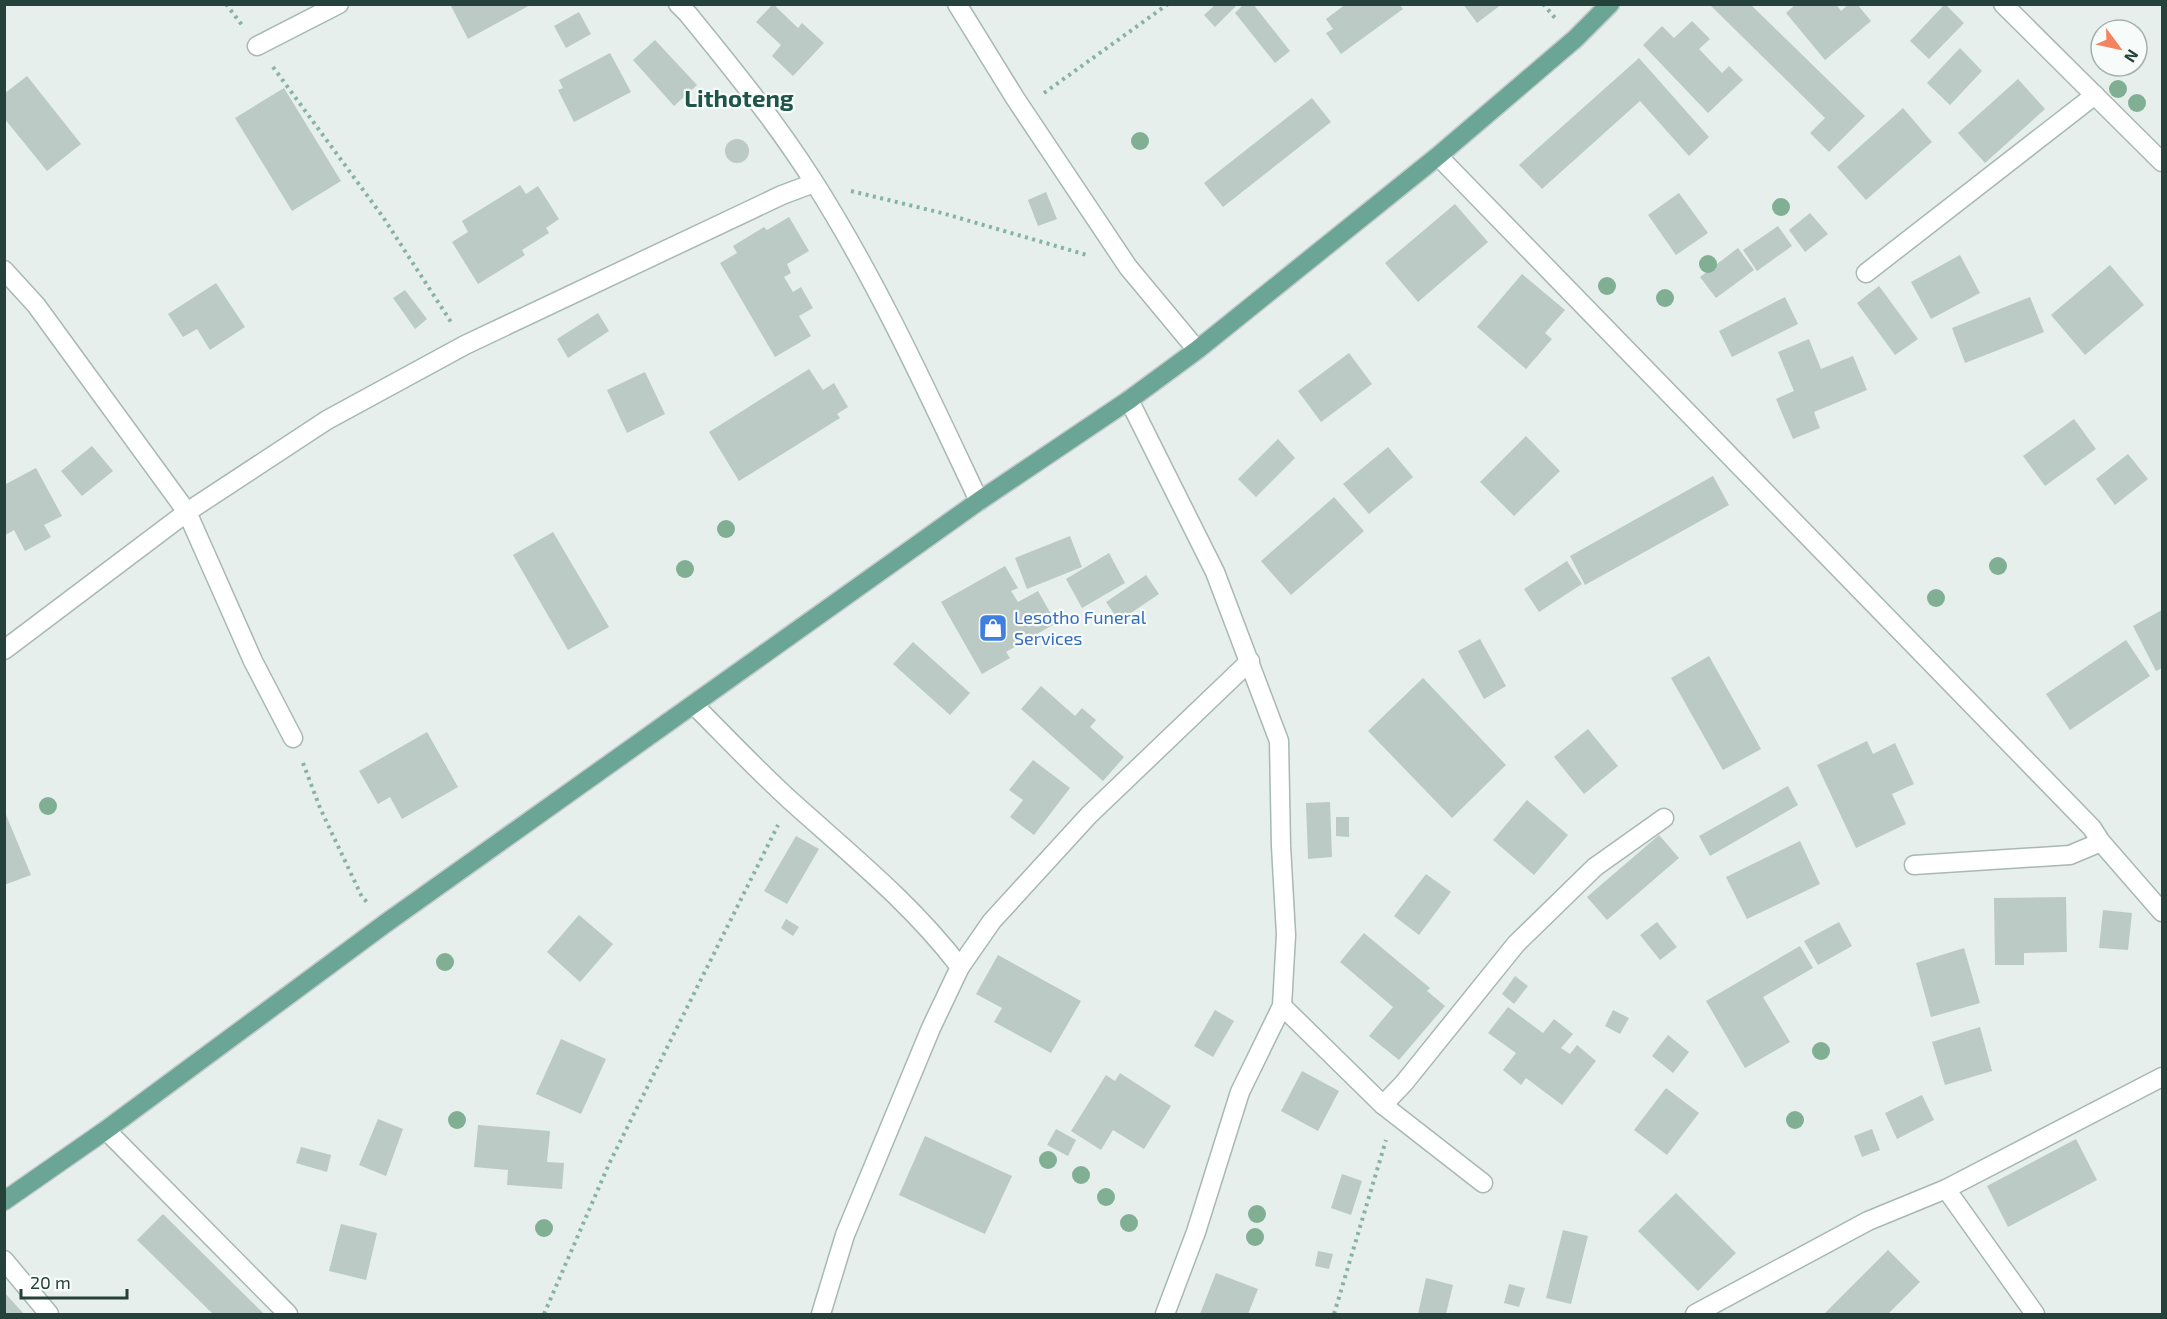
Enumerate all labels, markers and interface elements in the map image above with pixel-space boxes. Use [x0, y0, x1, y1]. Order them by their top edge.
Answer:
north arrow [2089, 18, 2149, 78]
text: N [2121, 46, 2143, 66]
district label: Lithoteng [684, 83, 794, 112]
place label: Lesotho Funeral Services [1014, 606, 1147, 649]
shop icon: Lesotho Funeral Services [977, 612, 1009, 644]
scale bar [21, 1262, 128, 1300]
text: 20 m [30, 1271, 71, 1293]

